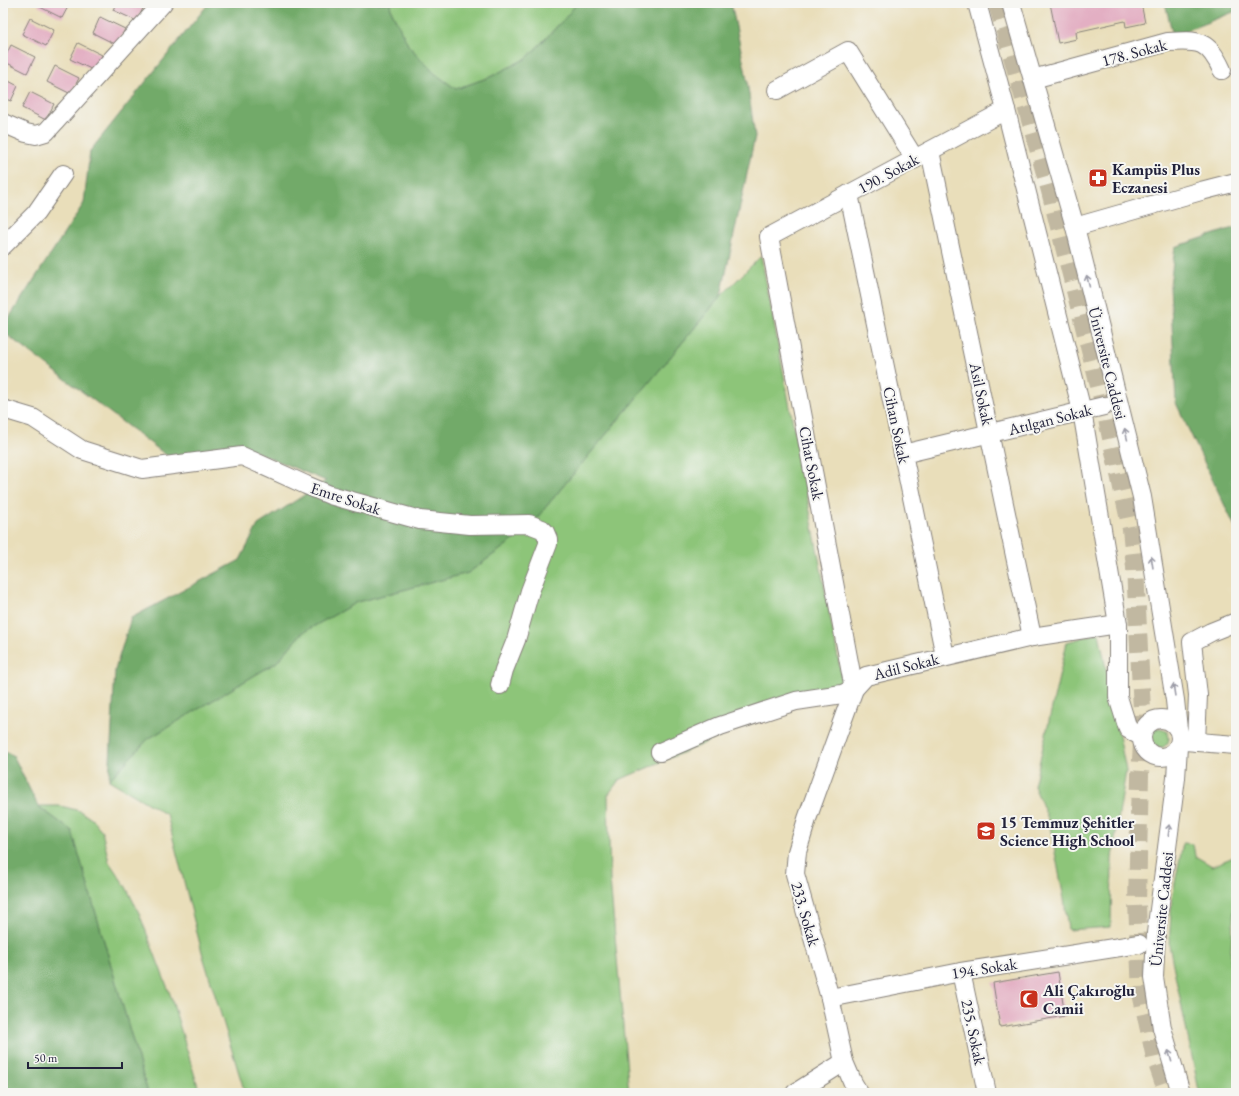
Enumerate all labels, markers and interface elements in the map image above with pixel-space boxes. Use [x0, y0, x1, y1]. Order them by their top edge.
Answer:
street label: 178. Sokak [1099, 34, 1169, 71]
street label: 190. Sokak [854, 148, 923, 198]
place label: Kampüs Plus Eczanesi [1112, 159, 1200, 198]
pharmacy icon: Kampüs Plus Eczanesi [1087, 167, 1109, 189]
one-way arrow [1084, 275, 1091, 288]
street label: Üniversite Caddesi [1083, 305, 1132, 422]
street label: Asil Sokak [964, 360, 999, 428]
street label: Cihan Sokak [878, 385, 915, 466]
street label: Atılgan Sokak [1005, 399, 1095, 440]
street label: Cihat Sokak [794, 424, 829, 502]
one-way arrow [1122, 428, 1129, 441]
street label: Emre Sokak [308, 477, 384, 520]
one-way arrow [1148, 556, 1156, 569]
street label: Adil Sokak [870, 648, 941, 685]
one-way arrow [1169, 684, 1177, 697]
place label: 15 Temmuz Şehitler Science High School [1000, 812, 1135, 851]
school or university icon: 15 Temmuz Şehitler Science High School [975, 820, 997, 842]
one-way arrow [1165, 824, 1173, 837]
street label: Üniversite Caddesi [1145, 851, 1178, 967]
street label: 233. Sokak [786, 879, 825, 949]
street label: 194. Sokak [950, 953, 1019, 984]
place label: Ali Çakıroğlu Camii [1042, 980, 1135, 1019]
mosque icon: Ali Çakıroğlu Camii [1018, 988, 1040, 1010]
street label: 235. Sokak [956, 997, 991, 1067]
scale bar [28, 1044, 122, 1070]
one-way arrow [1166, 1049, 1173, 1062]
text: 50 m [34, 1050, 58, 1066]

